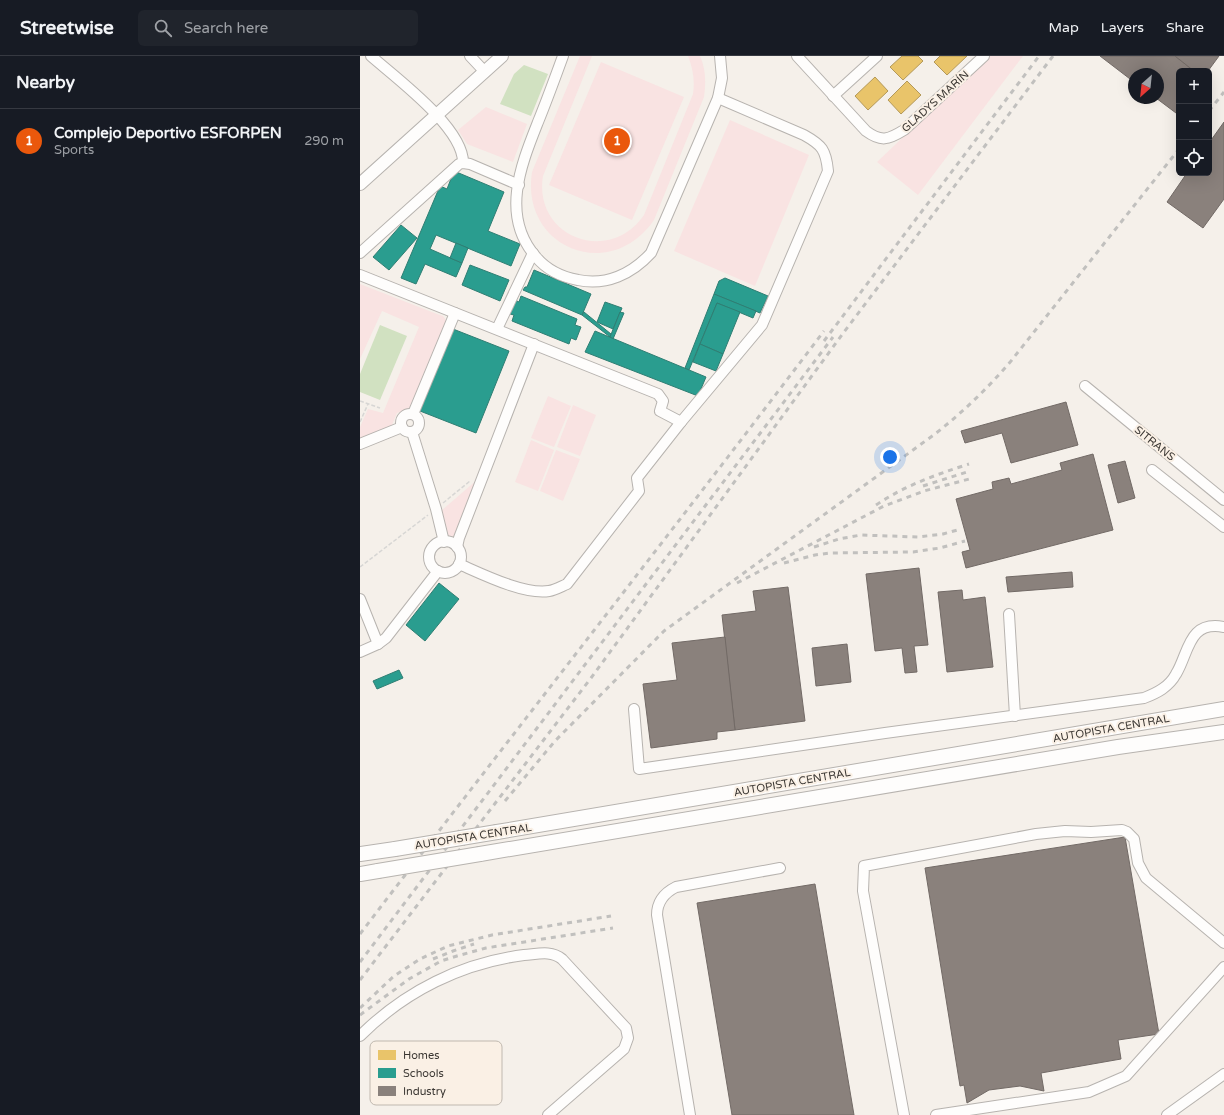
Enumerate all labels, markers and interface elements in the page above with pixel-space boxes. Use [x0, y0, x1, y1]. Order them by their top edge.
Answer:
search box [138, 10, 418, 46]
text: Streetwise [20, 17, 114, 39]
icon: search [152, 17, 174, 39]
text: Search here [184, 19, 268, 37]
text: Map [1049, 19, 1079, 36]
text: Layers [1101, 19, 1144, 36]
text: Share [1166, 19, 1204, 36]
street label: GLADYS MARÍN [898, 67, 972, 135]
north arrow [1128, 68, 1164, 104]
map controls [1176, 68, 1212, 176]
button: + [1176, 68, 1212, 104]
text: Nearby [16, 72, 75, 93]
button: − [1176, 104, 1212, 140]
text: Complejo Deportivo ESFORPEN [54, 124, 282, 142]
pin: 1 [604, 126, 630, 156]
text: 1 [25, 133, 33, 149]
text: 290 m [304, 133, 344, 149]
button: locate [1176, 140, 1212, 176]
text: Sports [54, 142, 94, 158]
street label: SITRANS [1132, 423, 1178, 464]
your location [880, 447, 900, 467]
street label: AUTOPISTA CENTRAL [1052, 712, 1171, 745]
street label: AUTOPISTA CENTRAL [733, 766, 852, 799]
street label: AUTOPISTA CENTRAL [414, 821, 533, 852]
legend [370, 1041, 502, 1105]
text: Homes [403, 1049, 439, 1062]
text: Schools [403, 1067, 444, 1080]
text: Industry [403, 1085, 446, 1098]

